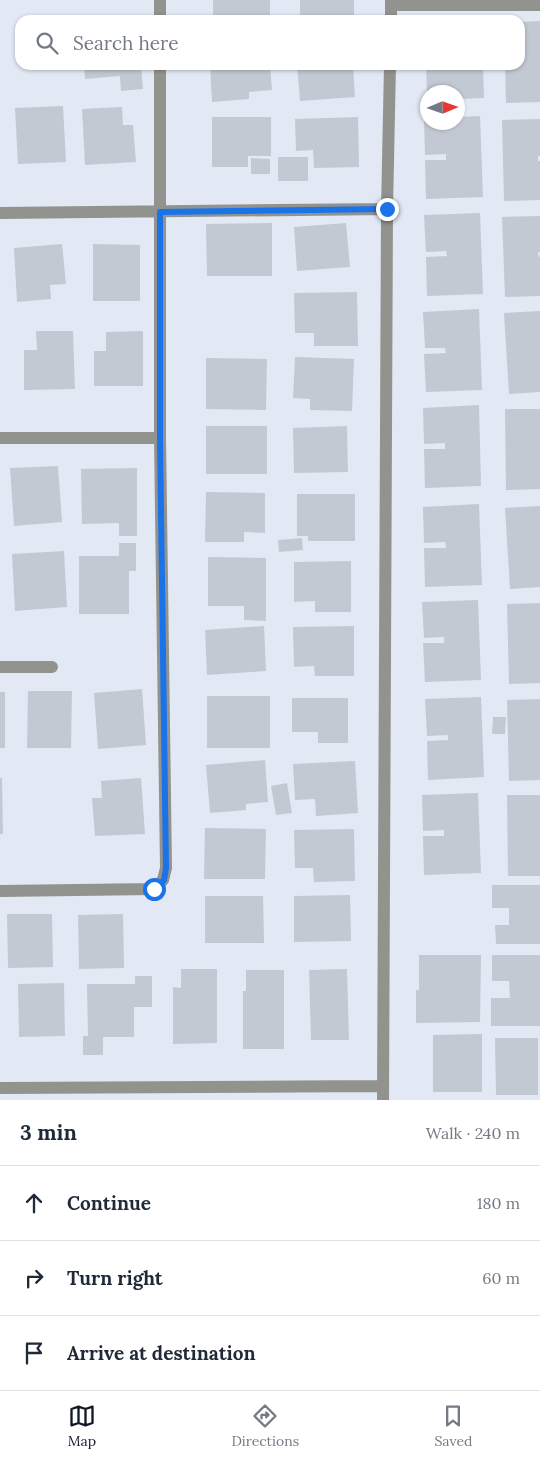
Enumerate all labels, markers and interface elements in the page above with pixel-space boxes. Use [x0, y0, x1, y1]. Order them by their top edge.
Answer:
search box [15, 15, 525, 70]
icon: search [33, 29, 61, 57]
text: Search here [73, 31, 179, 55]
north arrow [420, 85, 465, 130]
route end [376, 198, 399, 221]
route start [143, 878, 166, 901]
text: 3 min [20, 1119, 77, 1146]
text: Walk · 240 m [426, 1123, 520, 1143]
icon: ahead [20, 1189, 48, 1217]
text: Continue [67, 1191, 151, 1215]
text: 180 m [477, 1193, 520, 1213]
icon: right [20, 1264, 48, 1292]
text: Turn right [67, 1266, 163, 1290]
text: 60 m [482, 1268, 520, 1288]
icon: arrive [20, 1339, 48, 1367]
text: Arrive at destination [67, 1341, 256, 1365]
tab: Map [68, 1402, 96, 1450]
tab: Directions [231, 1402, 299, 1450]
tab: Saved [434, 1402, 472, 1450]

